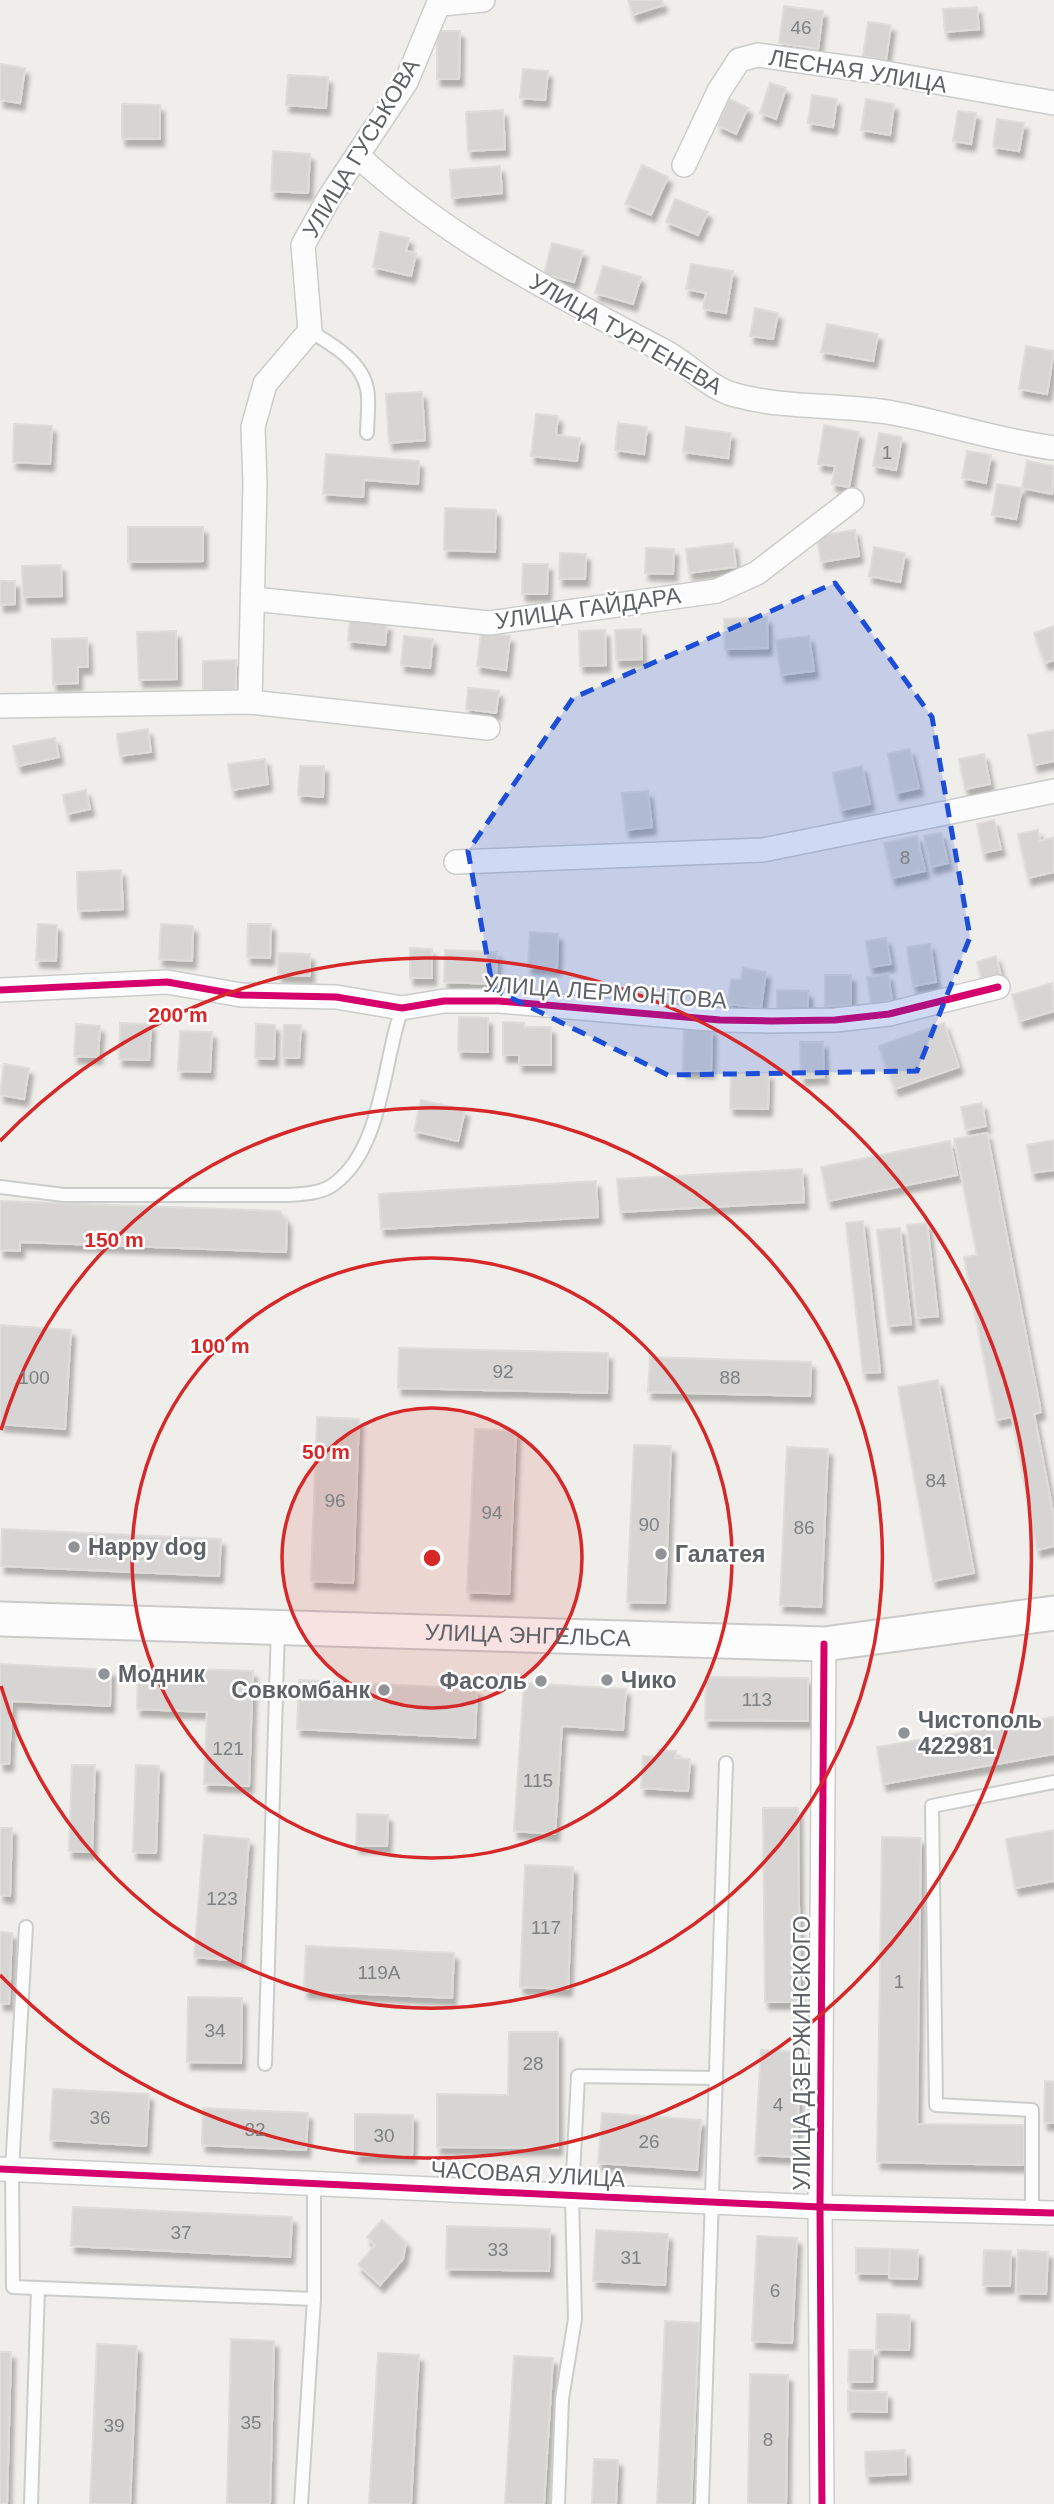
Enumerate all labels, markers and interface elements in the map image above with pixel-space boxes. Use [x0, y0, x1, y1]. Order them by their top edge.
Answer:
house number: 46 [790, 17, 812, 38]
street label: ЛЕСНАЯ УЛИЦА [767, 44, 949, 98]
street label: УЛИЦА ГУСЬКОВА [297, 53, 425, 242]
street label: УЛИЦА ТУРГЕНЕВА [525, 268, 727, 400]
house number: 1 [882, 442, 892, 463]
street label: УЛИЦА ГАЙДАРА [493, 581, 683, 634]
house number: 8 [900, 847, 910, 868]
street label: УЛИЦА ЛЕРМОНТОВА [482, 971, 728, 1014]
text: 200 m [148, 1003, 208, 1026]
text: 150 m [84, 1228, 144, 1251]
text: 100 m [190, 1334, 250, 1357]
house number: 92 [492, 1361, 514, 1382]
house number: 100 [18, 1367, 50, 1388]
house number: 88 [719, 1367, 741, 1388]
text: 50 m [302, 1440, 350, 1463]
house number: 84 [925, 1470, 947, 1491]
house number: 96 [324, 1490, 346, 1511]
house number: 94 [481, 1502, 503, 1523]
house number: 90 [638, 1514, 660, 1535]
house number: 86 [793, 1517, 815, 1538]
place label: Happy dog [88, 1534, 207, 1560]
marker: Happy dog [66, 1539, 82, 1555]
place label: Галатея [675, 1541, 765, 1567]
centre of rings [420, 1546, 444, 1570]
marker: Галатея [653, 1546, 669, 1562]
street label: УЛИЦА ЭНГЕЛЬСА [424, 1619, 632, 1651]
place label: Модник [118, 1661, 206, 1687]
marker: Модник [96, 1666, 112, 1682]
place label: Чико [621, 1667, 677, 1693]
place label: Фасоль [440, 1668, 527, 1694]
marker: Чико [599, 1672, 615, 1688]
marker: Фасоль [533, 1673, 549, 1689]
place label: Совкомбанк [231, 1677, 370, 1703]
marker: Совкомбанк [376, 1682, 392, 1698]
house number: 113 [742, 1689, 772, 1710]
place label: Чистополь 422981 [918, 1707, 1042, 1759]
marker: Чистополь 422981 [896, 1725, 912, 1741]
house number: 121 [212, 1738, 244, 1759]
house number: 115 [523, 1770, 553, 1791]
house number: 123 [206, 1888, 238, 1909]
street label: УЛИЦА ДЗЕРЖИНСКОГО [789, 1915, 815, 2191]
house number: 117 [531, 1917, 561, 1938]
house number: 119А [358, 1962, 401, 1983]
house number: 1 [894, 1971, 904, 1992]
house number: 34 [204, 2020, 226, 2041]
house number: 28 [522, 2053, 544, 2074]
house number: 4 [773, 2094, 784, 2115]
house number: 36 [89, 2107, 111, 2128]
house number: 32 [244, 2119, 266, 2140]
house number: 30 [373, 2125, 395, 2146]
house number: 26 [638, 2131, 660, 2152]
street label: ЧАСОВАЯ УЛИЦА [430, 2156, 627, 2192]
house number: 37 [170, 2222, 192, 2243]
house number: 33 [487, 2239, 509, 2260]
house number: 31 [620, 2247, 642, 2268]
house number: 6 [770, 2280, 780, 2301]
house number: 35 [240, 2412, 262, 2433]
house number: 39 [103, 2415, 125, 2436]
house number: 8 [763, 2429, 773, 2450]

